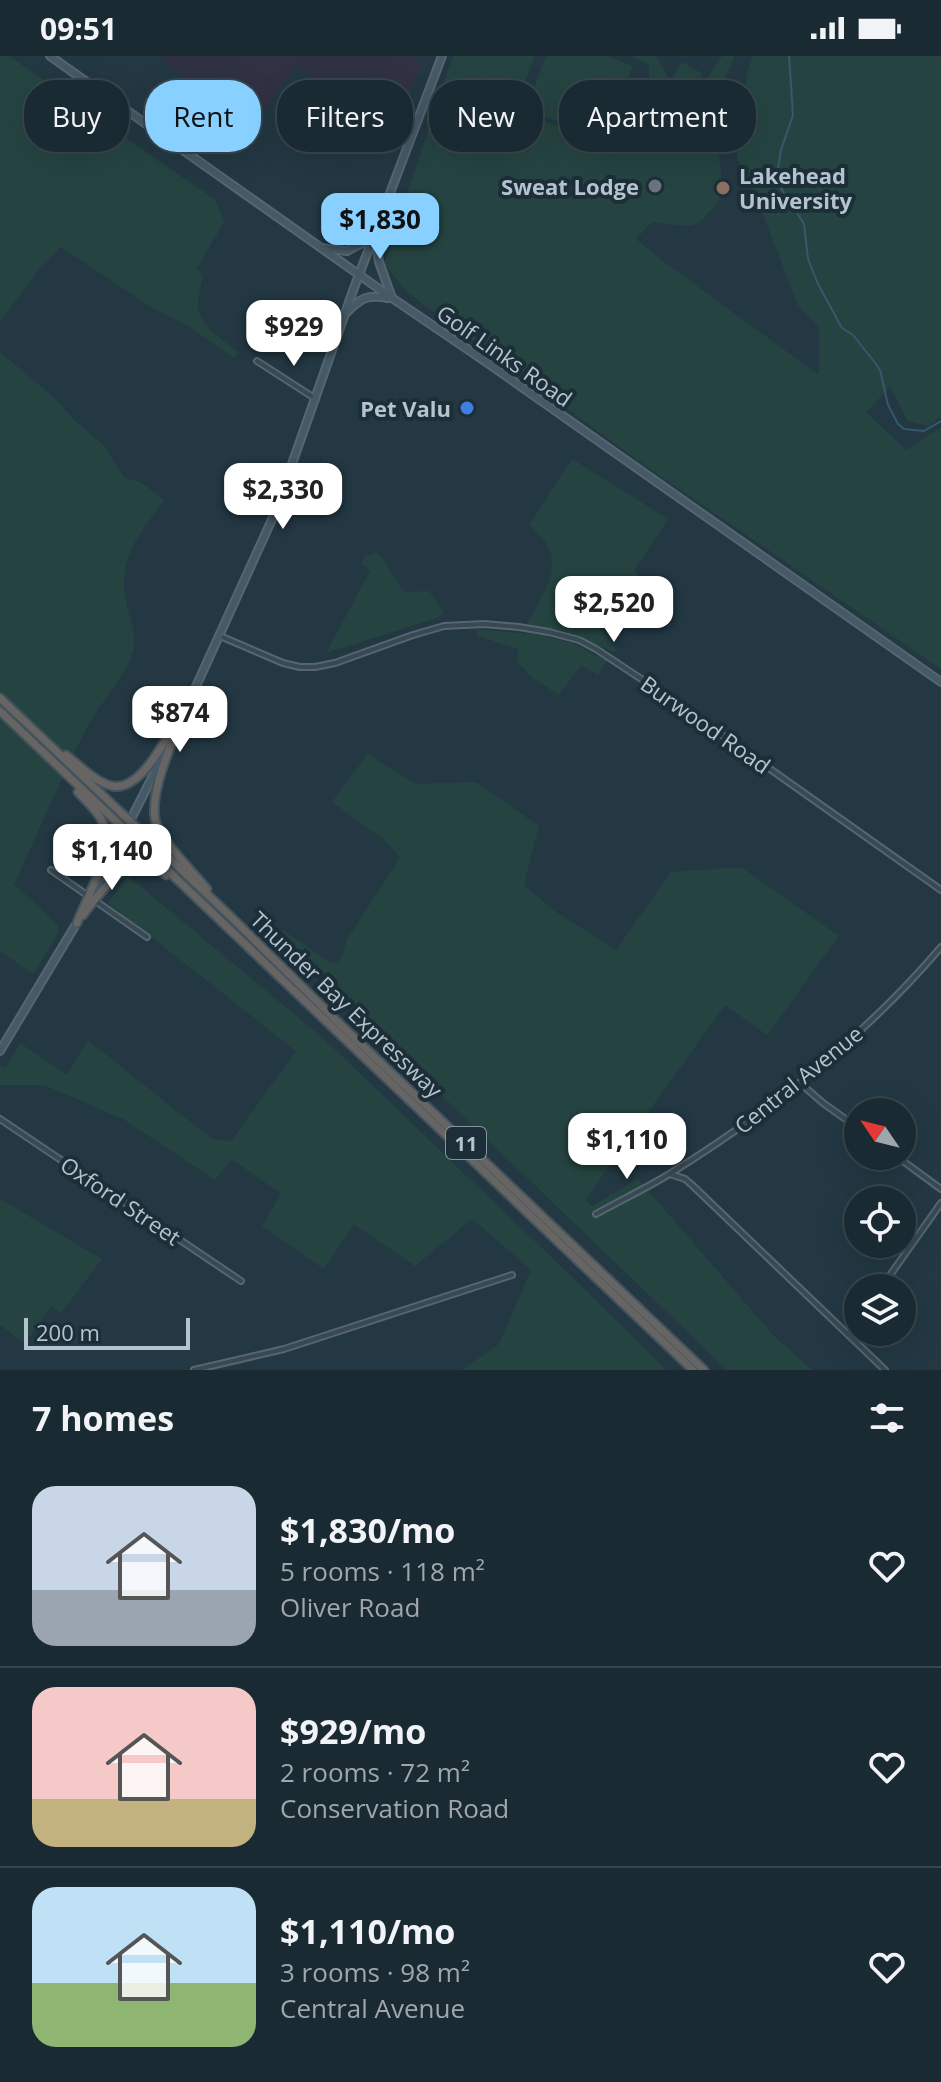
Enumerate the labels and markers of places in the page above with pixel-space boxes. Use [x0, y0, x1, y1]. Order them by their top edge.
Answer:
place label: Lakehead University [739, 160, 853, 215]
place label: Sweat Lodge [501, 171, 639, 201]
marker: Sweat Lodge [646, 177, 664, 195]
marker: Lakehead University [714, 179, 732, 197]
pin: $1,830 [315, 193, 445, 261]
pin: $929 [247, 300, 341, 368]
place label: Pet Valu [360, 393, 451, 423]
marker: Pet Valu [458, 399, 476, 417]
pin: $2,330 [218, 463, 348, 531]
pin: $2,520 [549, 576, 679, 644]
pin: $874 [133, 686, 227, 754]
pin: $1,140 [47, 824, 177, 892]
pin: $1,110 [562, 1113, 692, 1181]

